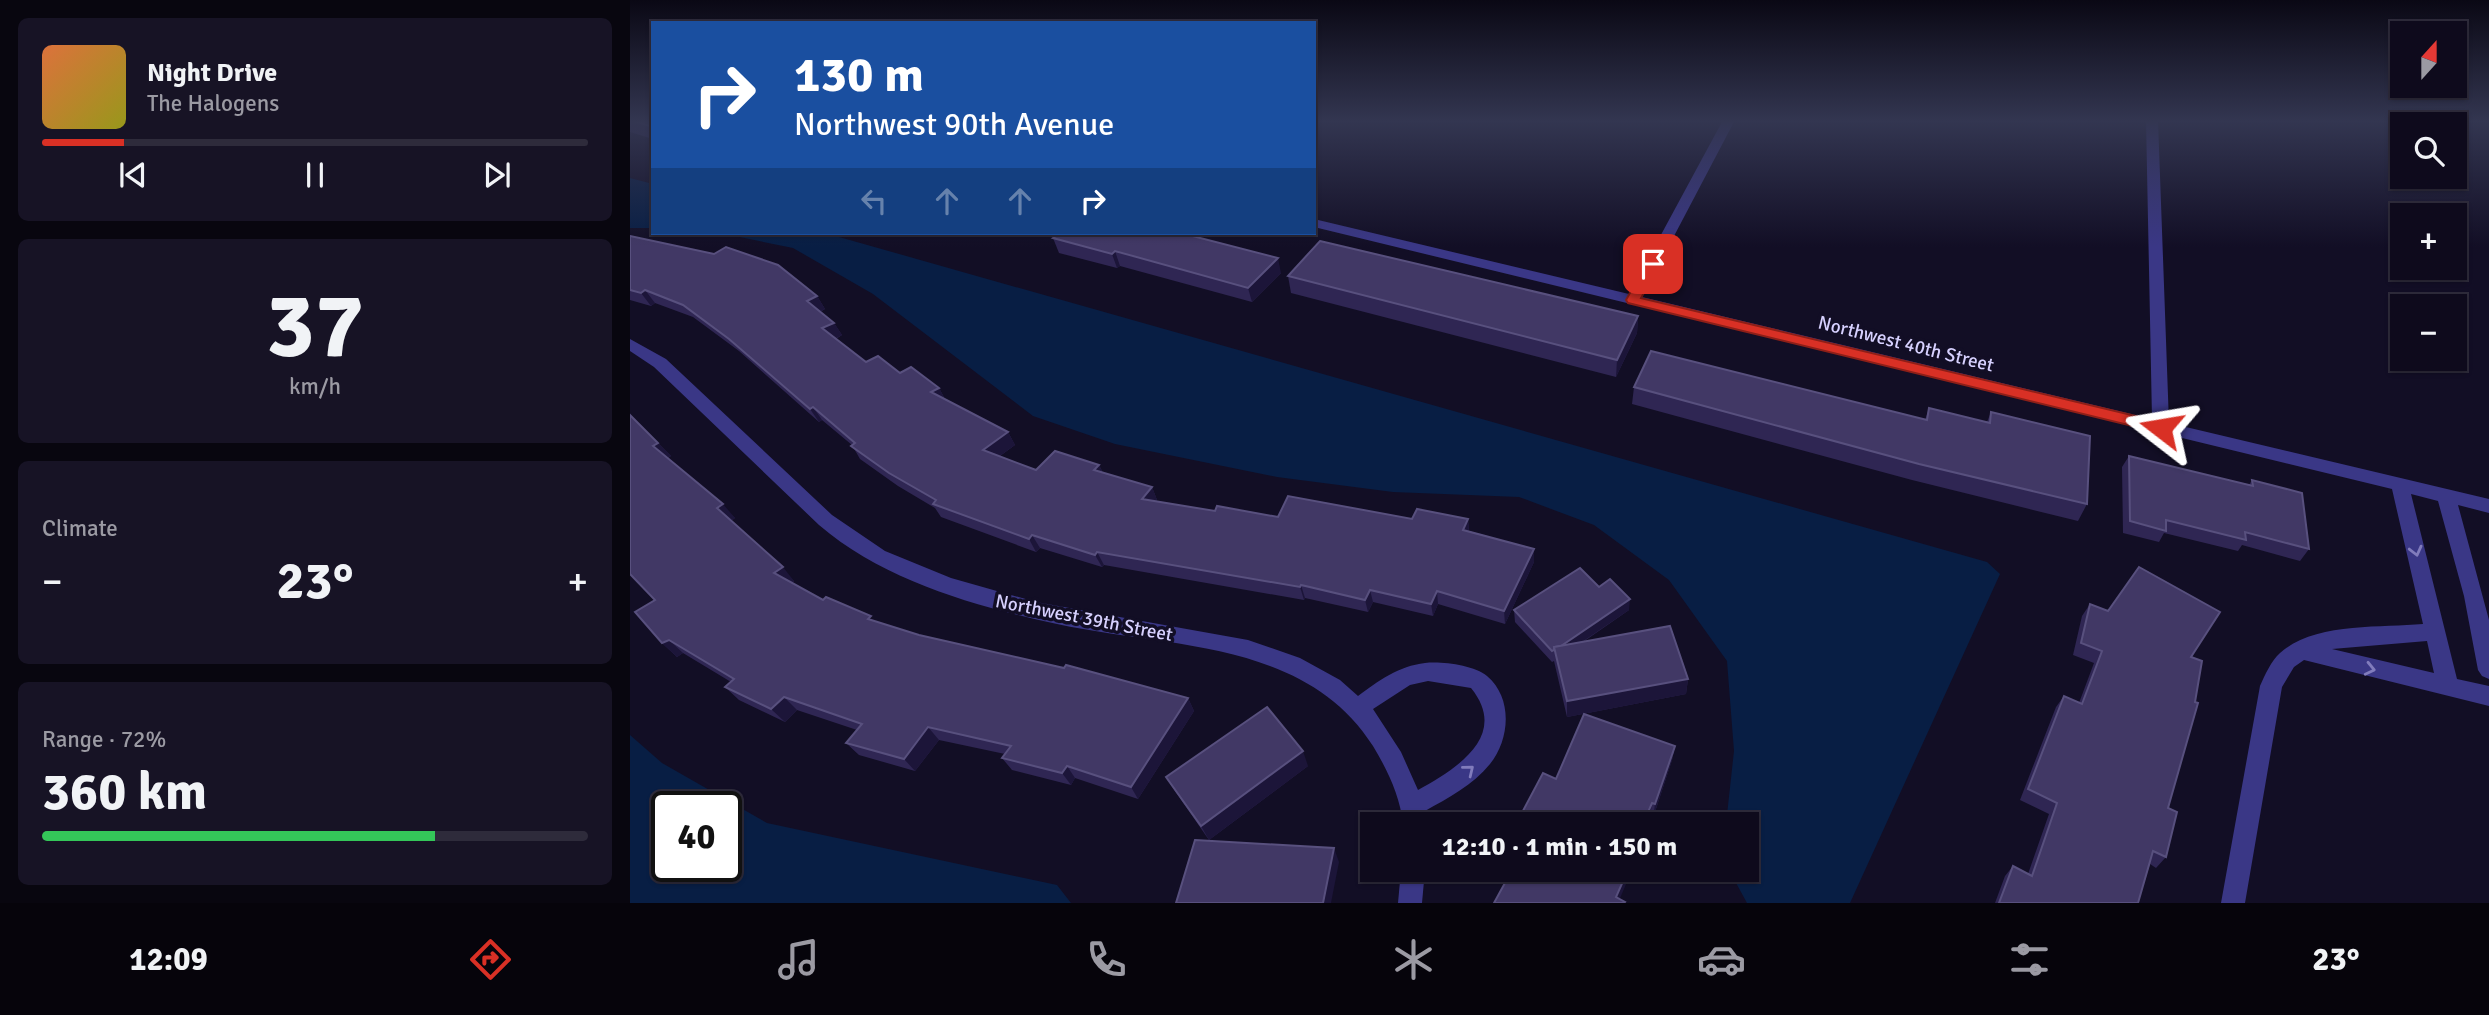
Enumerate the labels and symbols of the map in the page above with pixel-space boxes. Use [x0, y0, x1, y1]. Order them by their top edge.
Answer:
north arrow [2390, 21, 2468, 98]
pin [1623, 234, 1683, 294]
street label: Northwest 40th Street [1816, 311, 1997, 378]
position arrow [2124, 391, 2198, 465]
one-way arrow [2408, 545, 2422, 557]
street label: Northwest 39th Street [993, 589, 1175, 647]
one-way arrow [2364, 661, 2376, 675]
one-way arrow [1462, 766, 1474, 779]
speed limit sign: 40 [651, 791, 742, 882]

